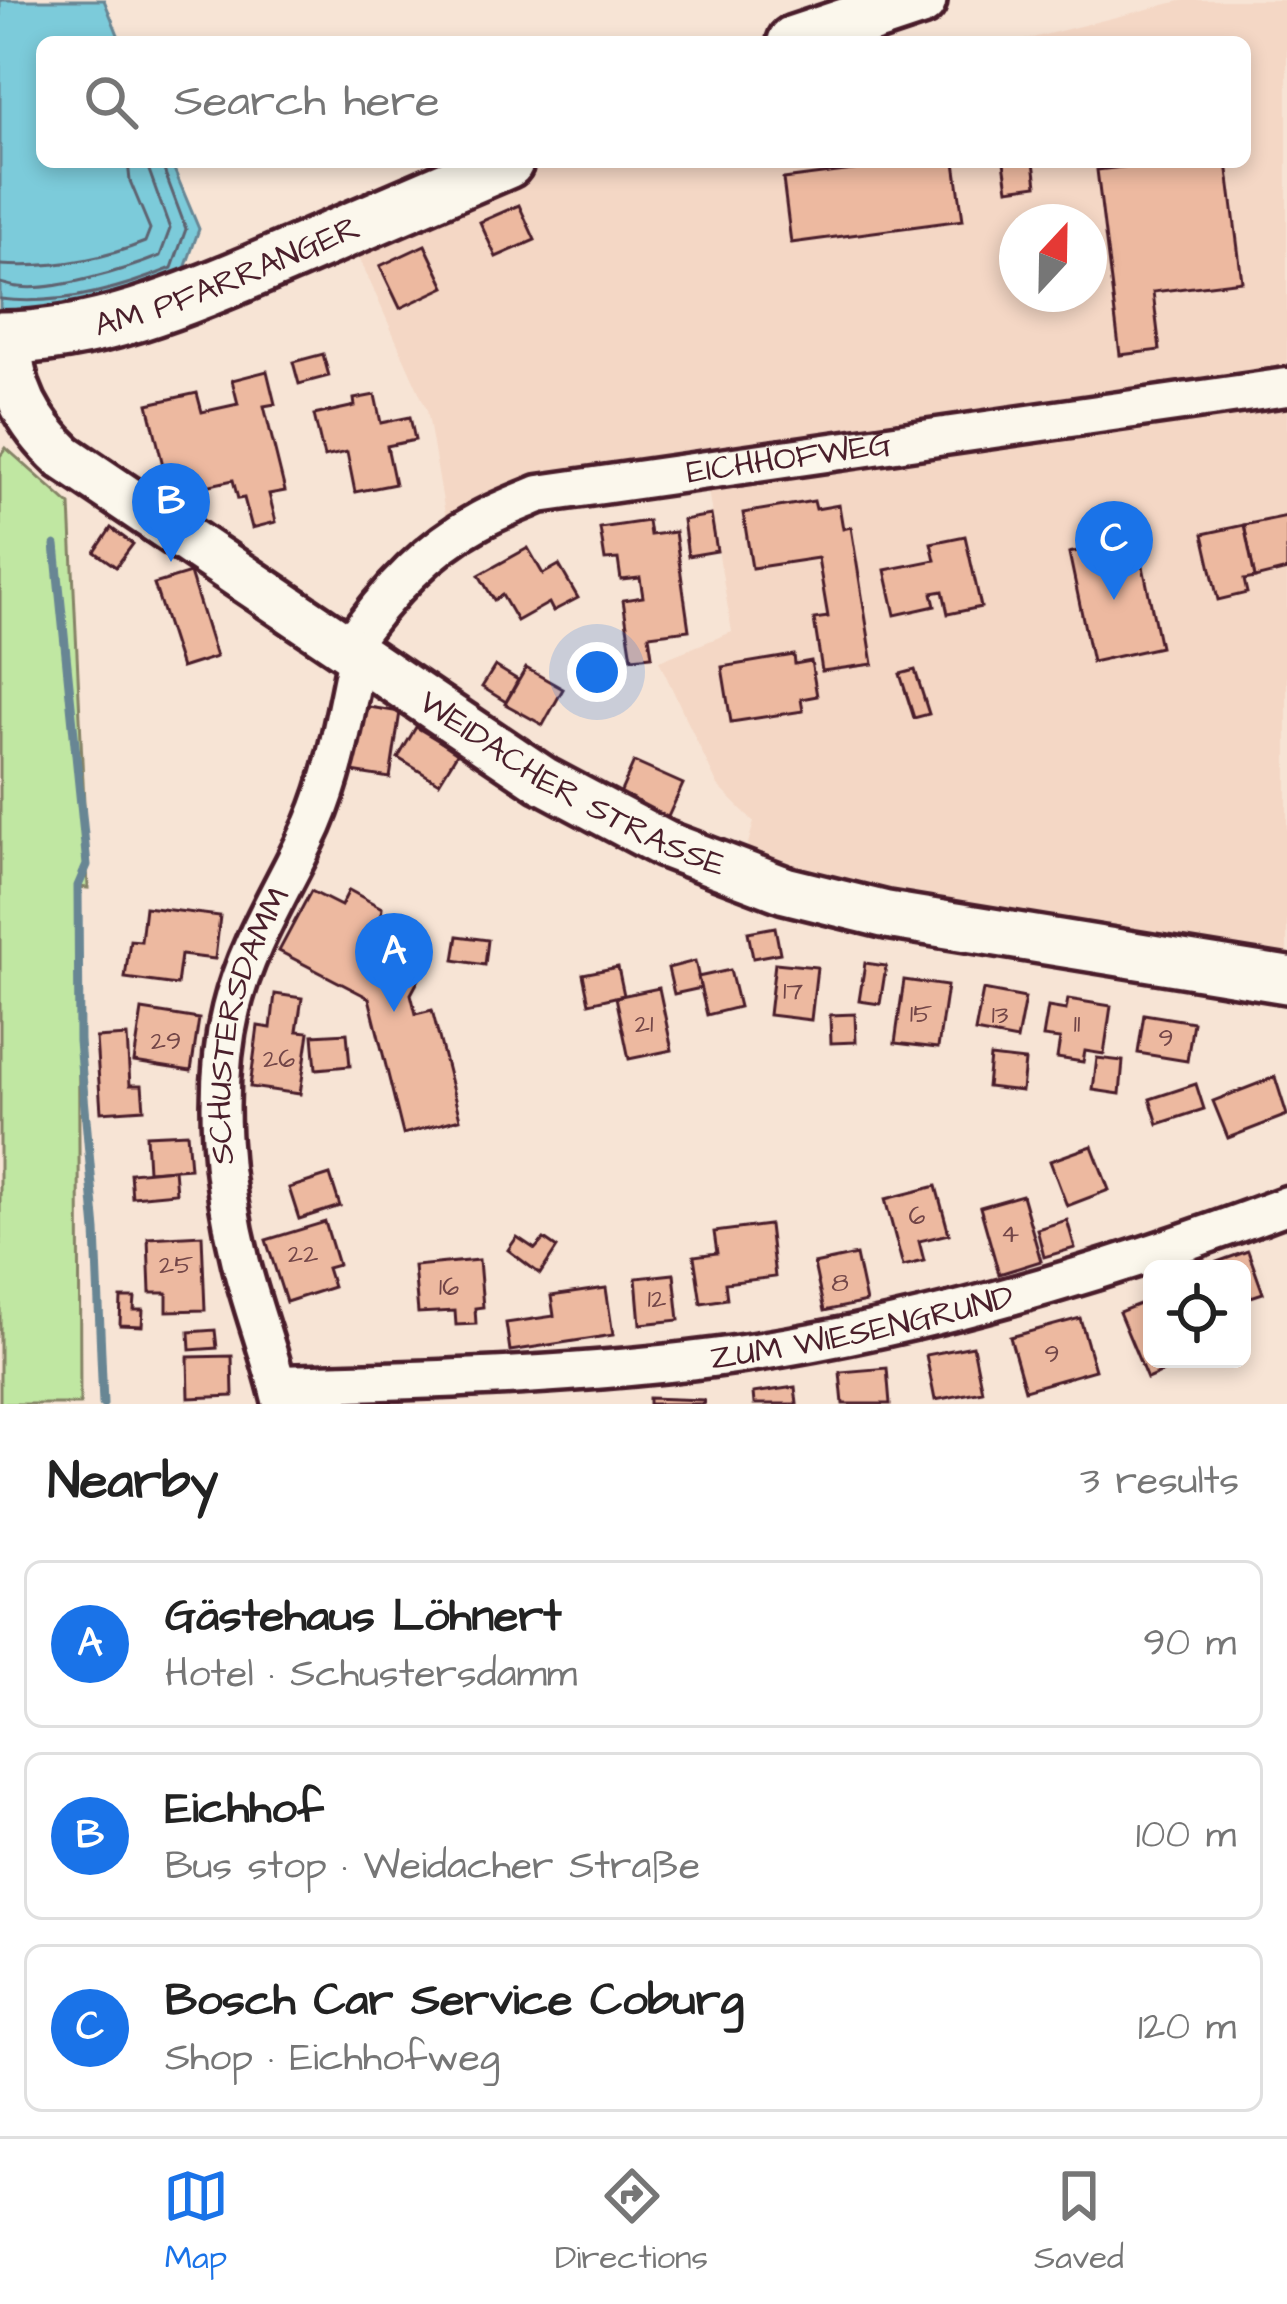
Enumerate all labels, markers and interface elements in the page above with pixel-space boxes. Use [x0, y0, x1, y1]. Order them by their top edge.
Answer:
search box [36, 36, 1251, 168]
icon: search [78, 69, 144, 135]
text: Search here [174, 71, 440, 133]
north arrow [999, 204, 1107, 312]
street label: AM PFARRANGER [90, 205, 367, 349]
street label: EICHHOFWEG [684, 421, 894, 496]
pin: B [132, 463, 210, 562]
pin: C [1075, 501, 1153, 600]
your location [567, 642, 627, 702]
street label: WEIDACHER STRASSE [410, 680, 732, 888]
street label: SCHUSTERSDAMM [197, 879, 301, 1167]
pin: A [355, 913, 433, 1012]
house number: 17 [783, 972, 803, 1010]
house number: 15 [910, 995, 932, 1033]
house number: 13 [991, 996, 1009, 1034]
house number: 21 [635, 1005, 653, 1043]
house number: 11 [1074, 1005, 1080, 1043]
house number: 9 [1158, 1019, 1174, 1057]
house number: 29 [151, 1022, 181, 1060]
house number: 26 [263, 1040, 295, 1078]
house number: 6 [909, 1197, 926, 1235]
house number: 4 [1001, 1215, 1019, 1253]
house number: 22 [288, 1235, 319, 1273]
house number: 25 [159, 1246, 193, 1284]
map controls [1143, 1260, 1251, 1368]
button: locate [1143, 1260, 1251, 1368]
house number: 8 [831, 1264, 849, 1302]
house number: 16 [439, 1268, 459, 1306]
street label: ZUM WIESENGRUND [707, 1273, 1019, 1381]
house number: 12 [648, 1280, 667, 1318]
house number: 9 [1044, 1335, 1060, 1373]
text: Nearby [48, 1447, 218, 1518]
text: 3 results [1080, 1455, 1239, 1509]
text: Gästehaus Löhnert [165, 1586, 561, 1648]
text: A [78, 1617, 102, 1671]
text: 90 m [1143, 1617, 1236, 1671]
text: Hotel · Schustersdamm [165, 1648, 577, 1702]
text: Eichhof [165, 1778, 324, 1840]
text: B [76, 1809, 104, 1863]
text: 100 m [1136, 1809, 1236, 1863]
text: Bus stop · Weidacher Straße [165, 1840, 700, 1894]
text: Bosch Car Service Coburg [165, 1970, 744, 2032]
text: C [76, 2001, 104, 2055]
text: 120 m [1138, 2001, 1236, 2055]
text: Shop · Eichhofweg [165, 2032, 500, 2086]
tab: Map [163, 2163, 229, 2281]
tab: Directions [555, 2163, 708, 2281]
tab: Saved [1034, 2163, 1124, 2281]

